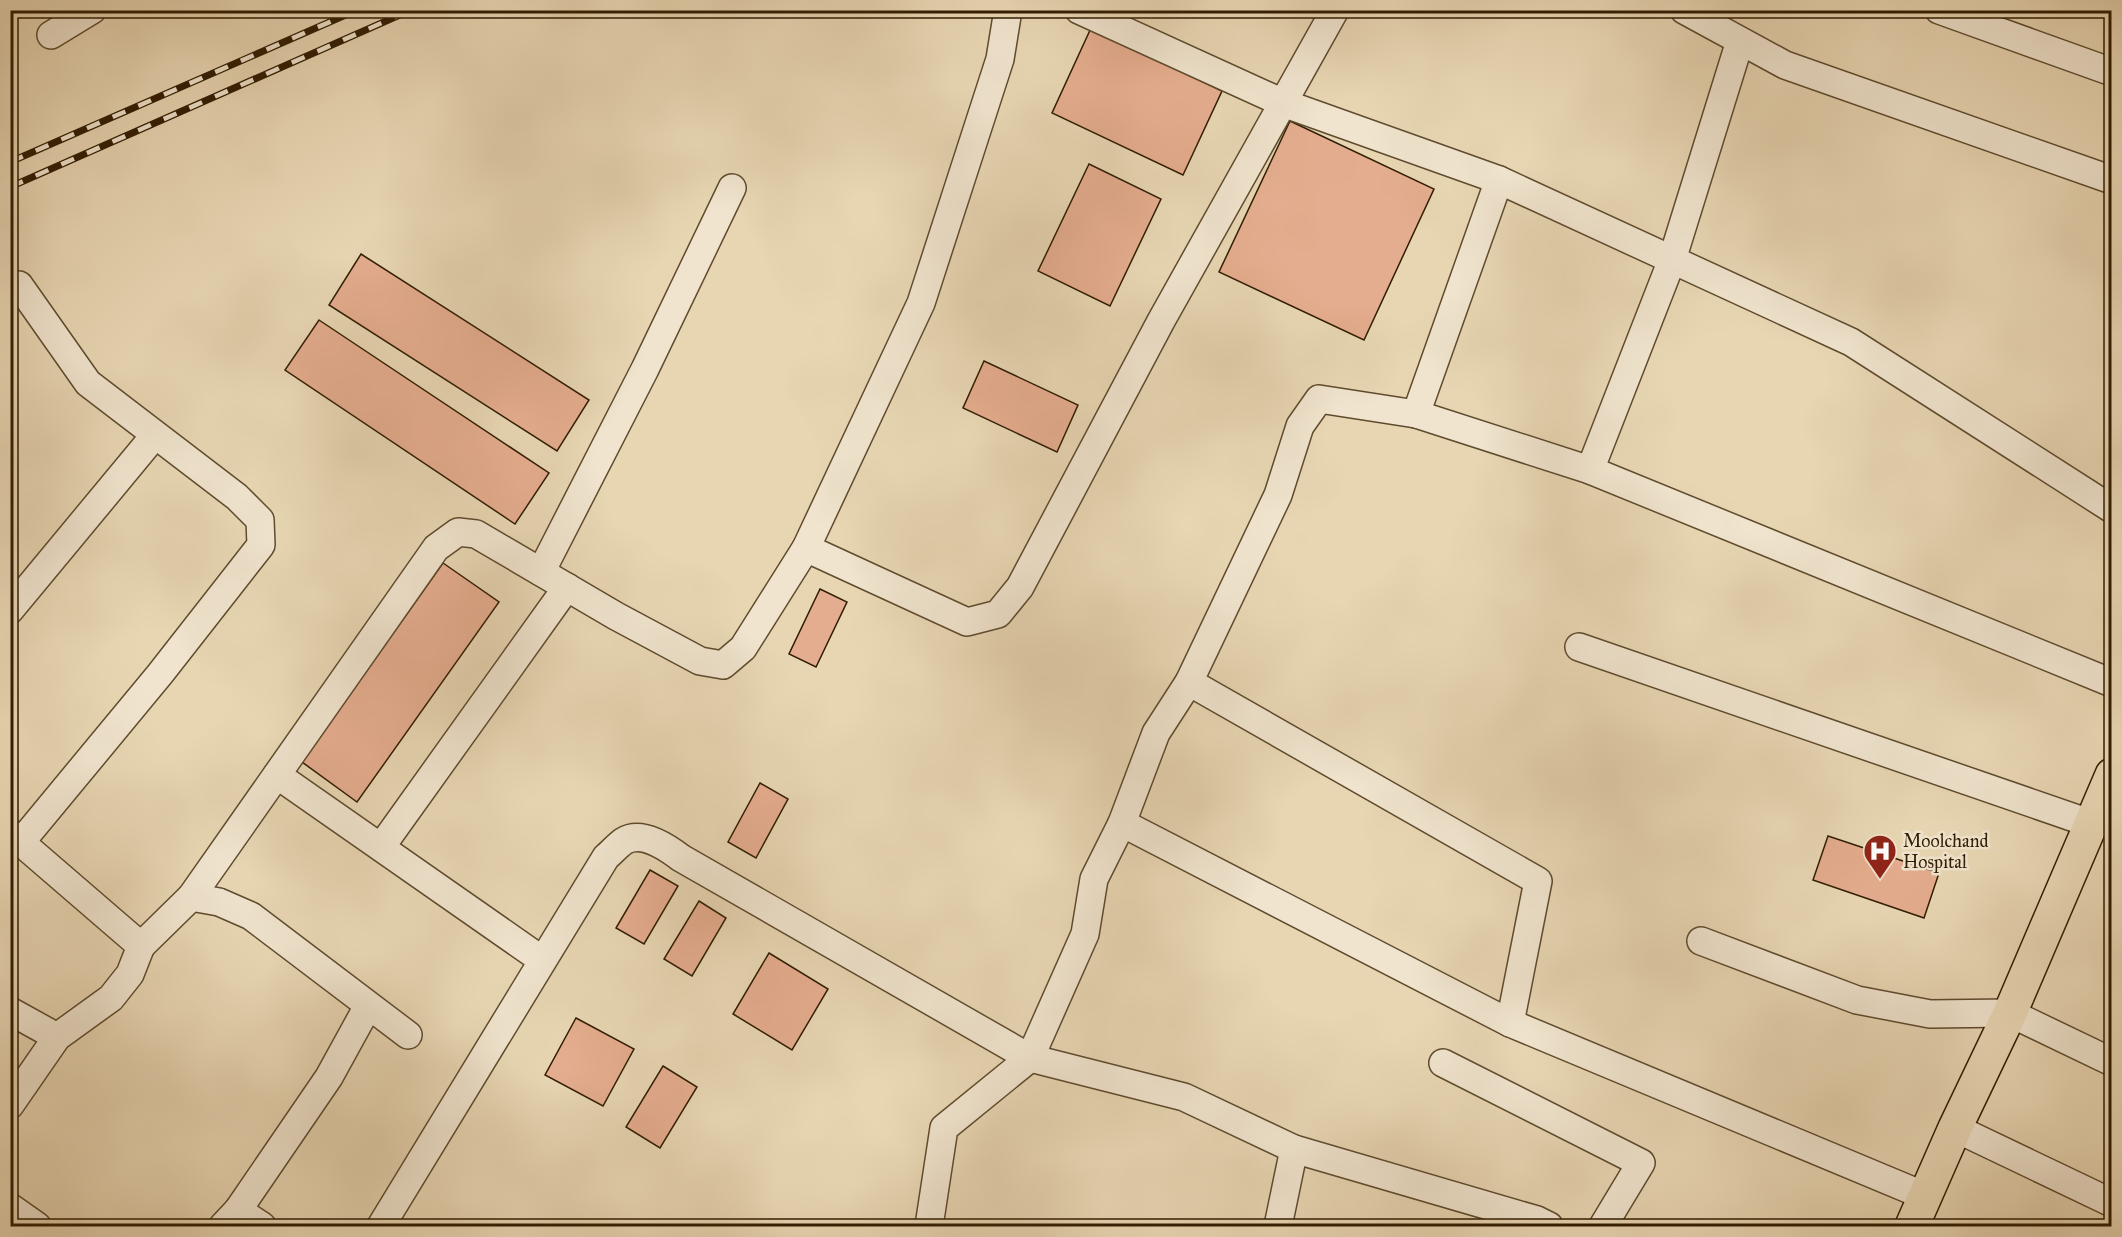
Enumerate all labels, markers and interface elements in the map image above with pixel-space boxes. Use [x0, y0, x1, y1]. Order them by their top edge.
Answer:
place label: Moolchand Hospital [1903, 830, 1988, 873]
hospital icon: Moolchand Hospital [1862, 833, 1898, 880]

